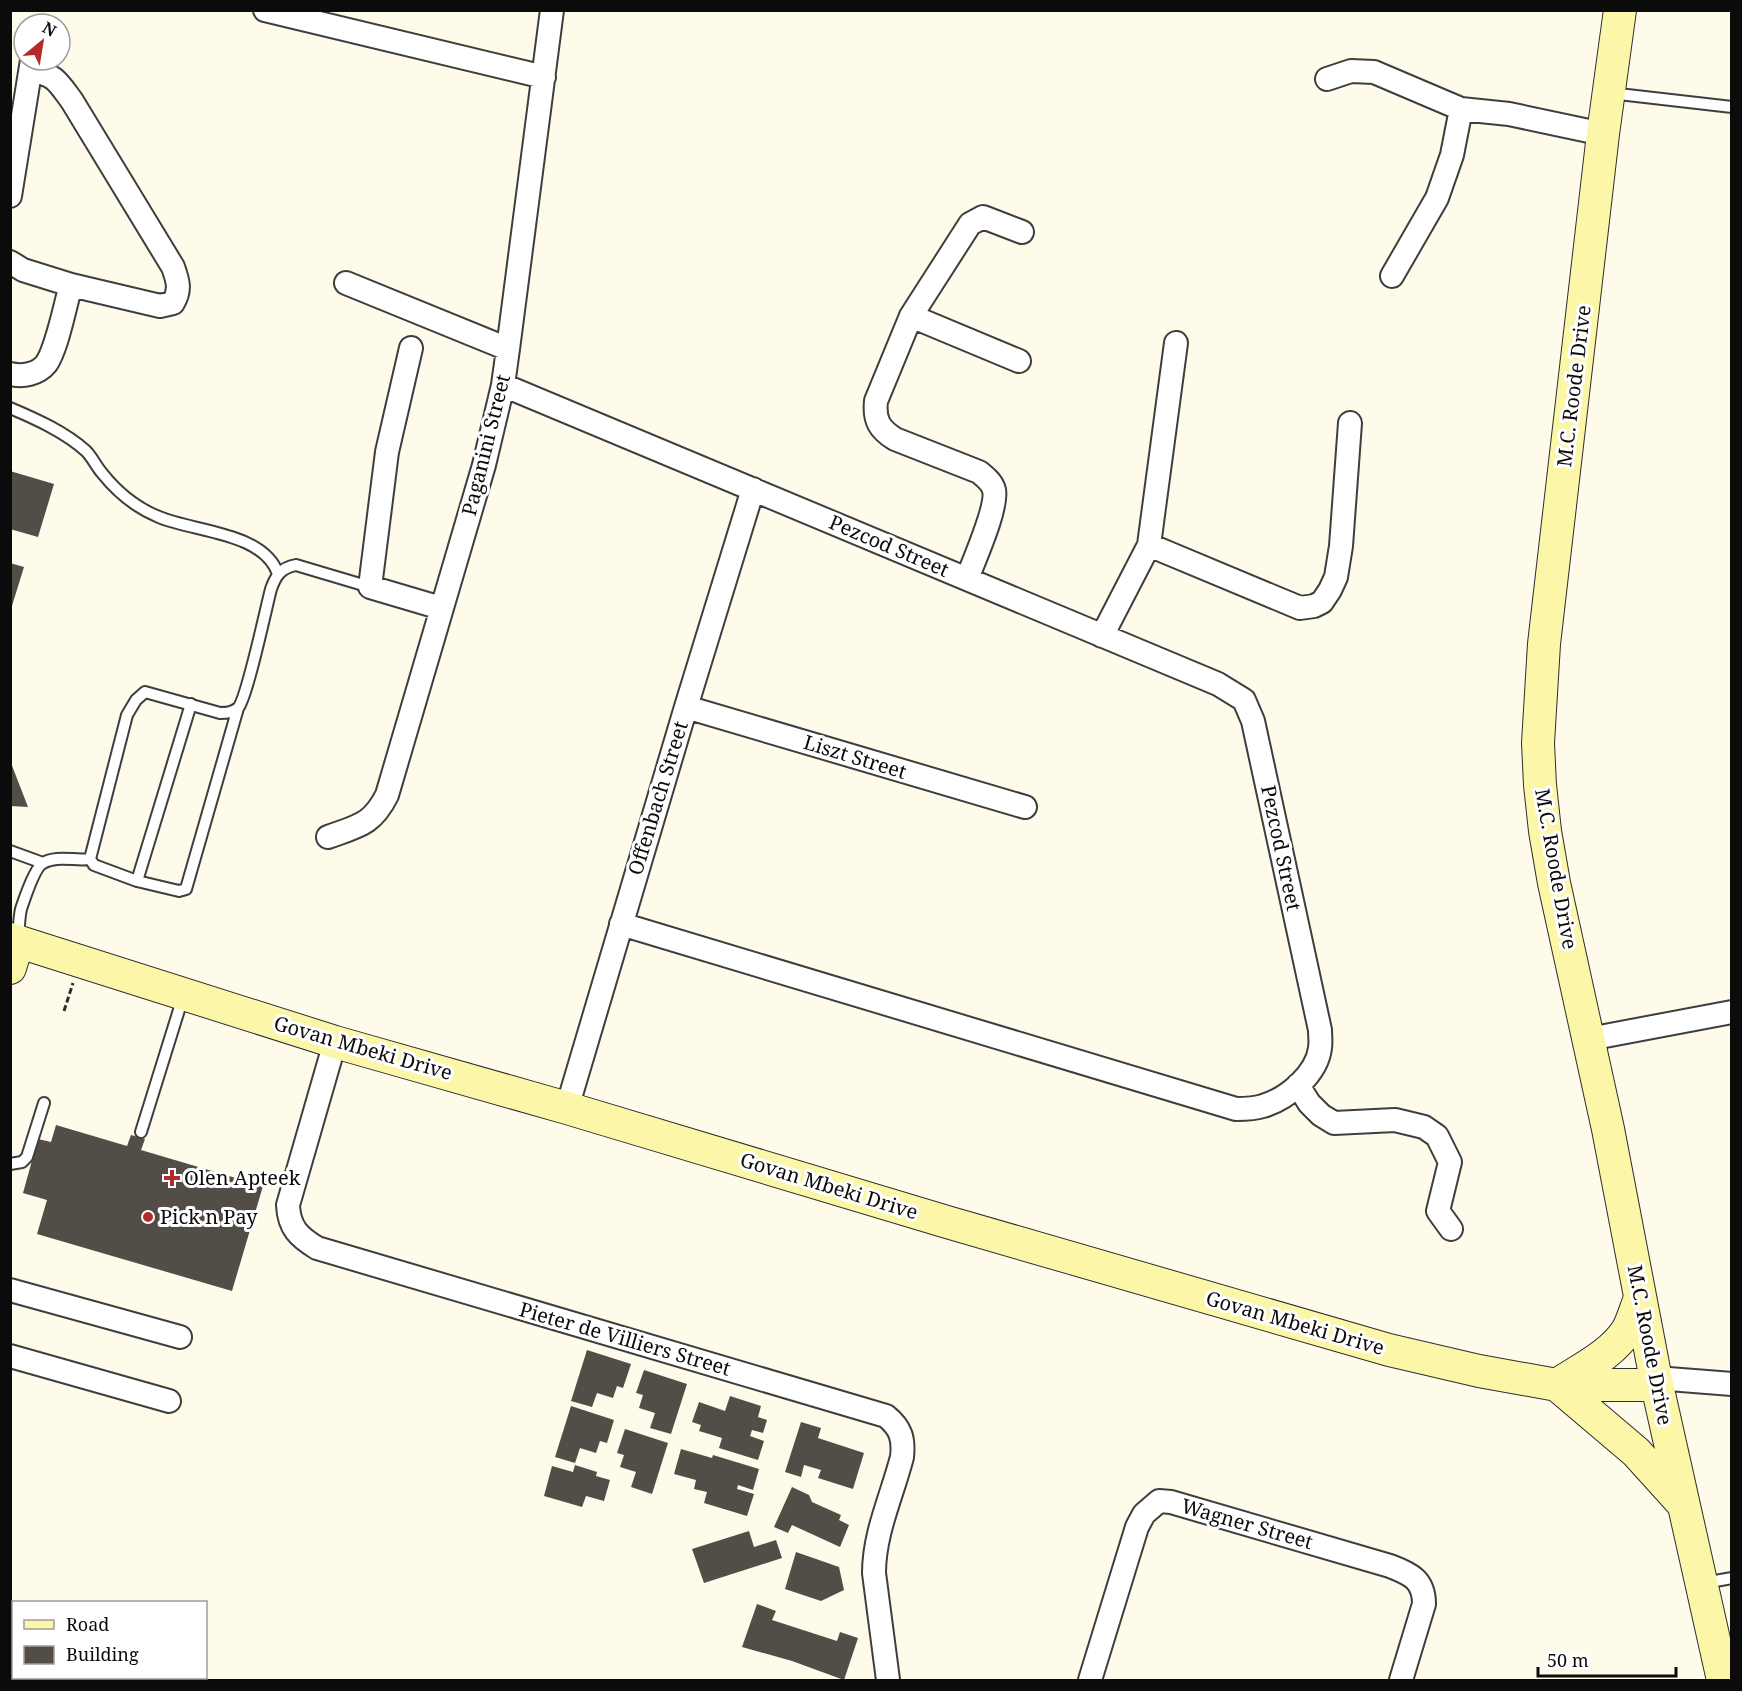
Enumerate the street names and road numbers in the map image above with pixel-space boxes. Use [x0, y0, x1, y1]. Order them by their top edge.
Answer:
street label: M.C. Roode Drive [1550, 303, 1597, 468]
street label: Paganini Street [455, 371, 516, 518]
street label: Pezcod Street [825, 508, 953, 583]
street label: Offenbach Street [621, 718, 694, 878]
street label: Liszt Street [800, 728, 910, 785]
street label: Pezcod Street [1255, 783, 1308, 913]
street label: M.C. Roode Drive [1529, 786, 1584, 951]
street label: Govan Mbeki Drive [271, 1009, 456, 1086]
street label: Govan Mbeki Drive [737, 1146, 921, 1225]
street label: M.C. Roode Drive [1622, 1262, 1679, 1427]
street label: Govan Mbeki Drive [1203, 1284, 1388, 1361]
street label: Pieter de Villiers Street [516, 1295, 734, 1382]
street label: Wagner Street [1178, 1492, 1316, 1555]

